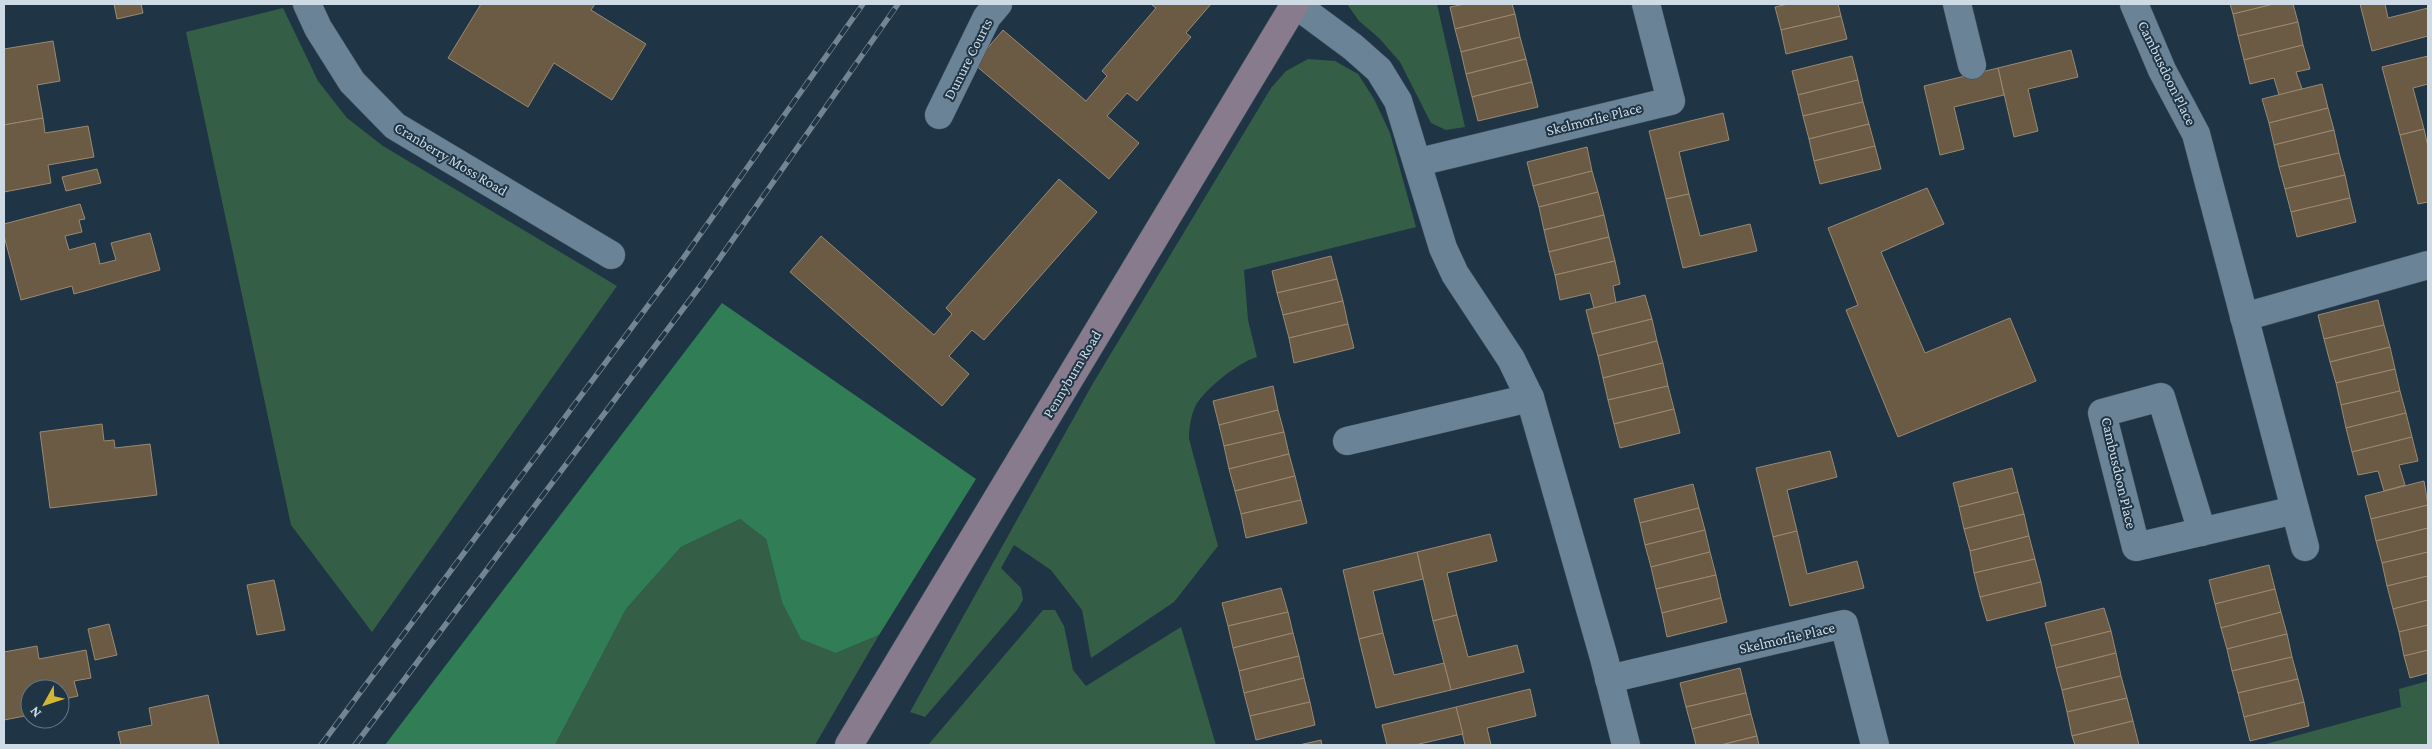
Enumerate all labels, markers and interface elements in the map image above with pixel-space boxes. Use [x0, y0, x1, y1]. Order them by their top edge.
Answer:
street label: Dunure Courts [941, 16, 995, 102]
street label: Cambusdoon Place [2135, 18, 2199, 128]
street label: Skelmorlie Place [1545, 99, 1644, 139]
street label: Cranberry Moss Road [391, 119, 510, 200]
street label: Pennyburn Road [1040, 327, 1105, 421]
street label: Cambusdoon Place [2098, 416, 2140, 531]
street label: Skelmorlie Place [1738, 619, 1837, 657]
north arrow [20, 679, 70, 729]
text: N [26, 703, 44, 721]

